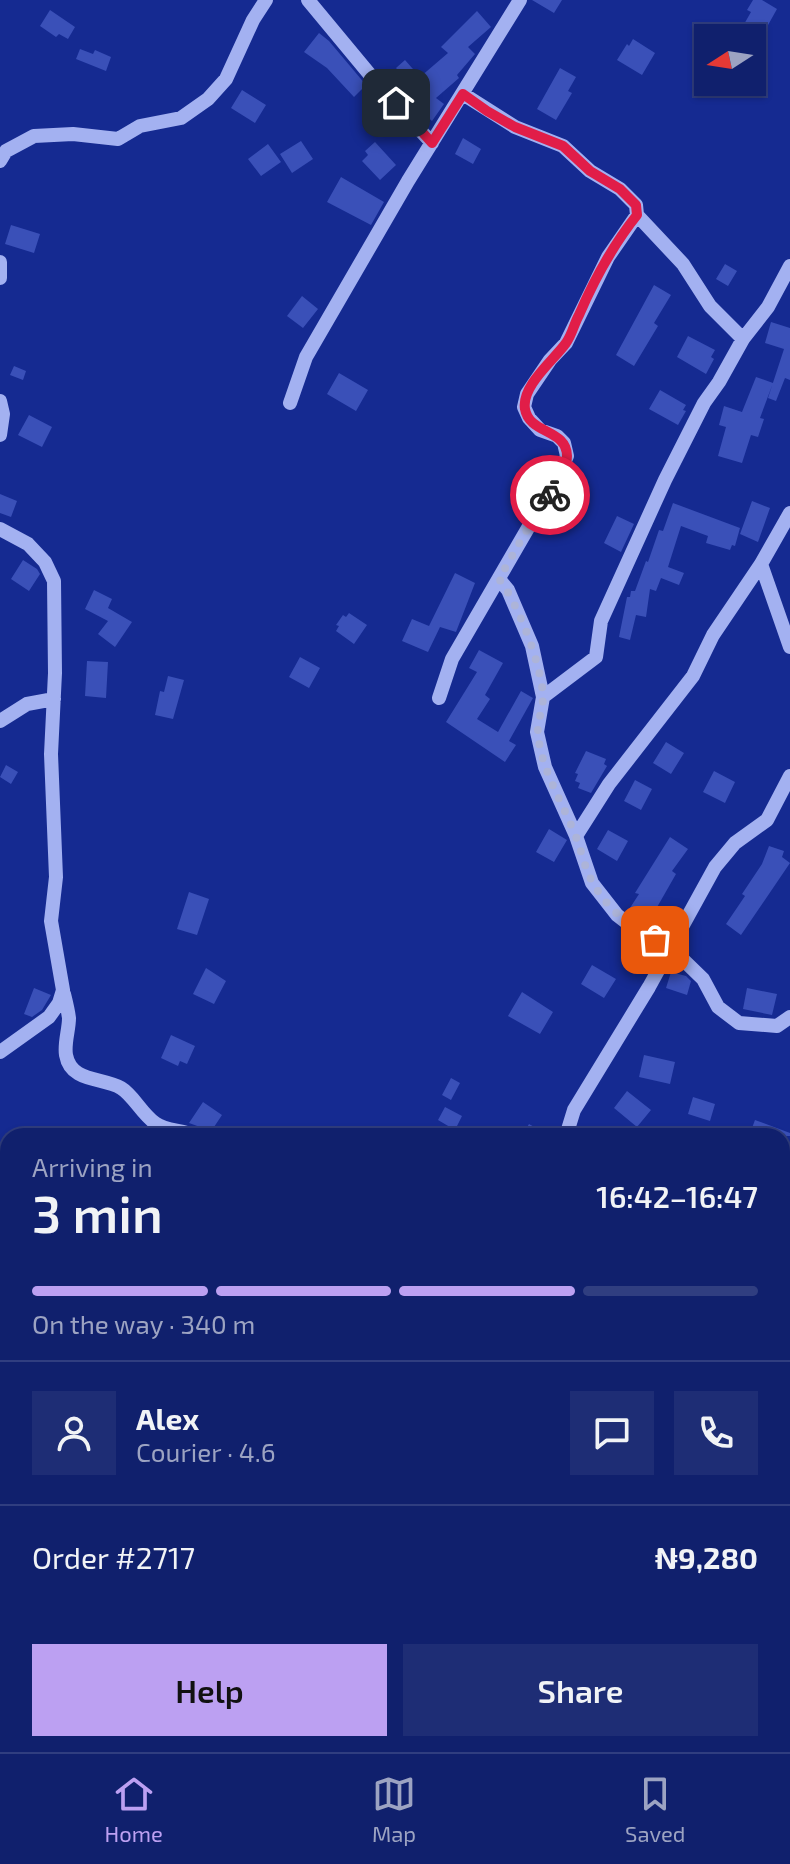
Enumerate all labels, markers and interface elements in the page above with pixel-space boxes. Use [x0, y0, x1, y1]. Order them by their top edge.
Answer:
north arrow [694, 24, 766, 96]
map controls [694, 24, 766, 96]
pin [362, 69, 430, 137]
icon: home [374, 81, 418, 125]
courier [510, 455, 590, 535]
icon: bike [528, 473, 572, 517]
pin [621, 906, 689, 974]
icon: bag [633, 918, 677, 962]
text: Arriving in [32, 1151, 153, 1182]
text: 16:42–16:47 [596, 1178, 758, 1214]
text: 3 min [32, 1181, 163, 1243]
text: On the way · 340 m [32, 1308, 255, 1339]
button: person [32, 1391, 116, 1475]
button: chat [570, 1391, 654, 1475]
button: phone [674, 1391, 758, 1475]
text: Alex [136, 1400, 199, 1436]
text: Courier · 4.6 [136, 1436, 276, 1467]
text: Order #2717 [32, 1539, 195, 1575]
text: ₦9,280 [655, 1539, 758, 1575]
button: Help [32, 1644, 387, 1736]
button: Share [403, 1644, 758, 1736]
tab: Home [105, 1772, 163, 1846]
tab: Map [372, 1772, 416, 1846]
tab: Saved [625, 1772, 685, 1846]

